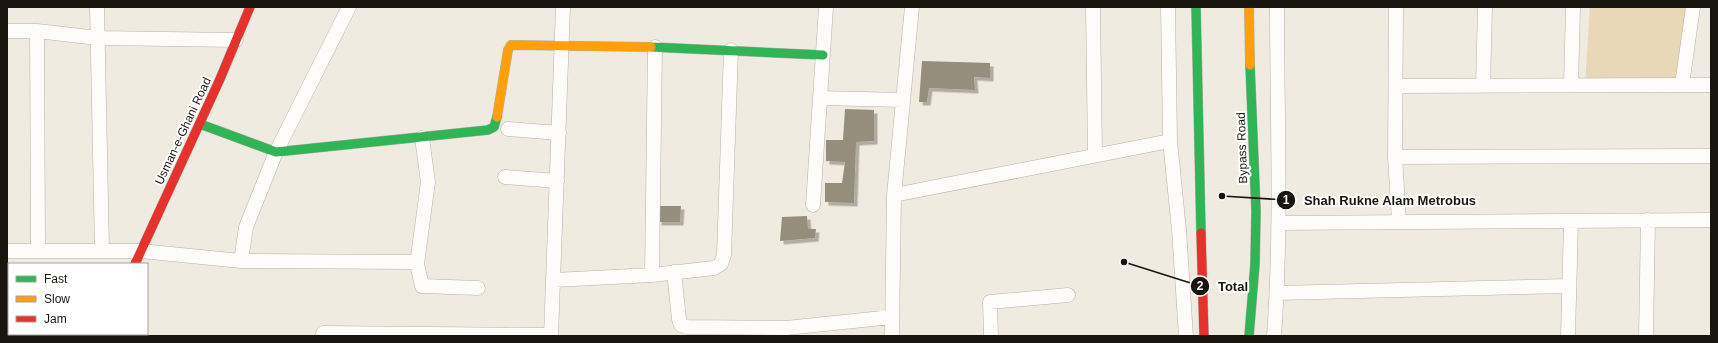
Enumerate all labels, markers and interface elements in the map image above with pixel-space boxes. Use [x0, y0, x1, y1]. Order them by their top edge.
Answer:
street label: Usman-e-Ghani Road [152, 75, 214, 187]
street label: Bypass Road [1234, 112, 1250, 184]
callout: Shah Rukne Alam Metrobus [1276, 188, 1485, 213]
text: 1 [1283, 193, 1290, 207]
text: Shah Rukne Alam Metrobus [1304, 193, 1476, 208]
legend [8, 263, 148, 335]
text: Fast [44, 272, 68, 286]
callout: Total [1190, 274, 1256, 299]
text: 2 [1197, 279, 1204, 293]
text: Total [1218, 279, 1248, 294]
text: Slow [44, 292, 70, 306]
text: Jam [44, 312, 67, 326]

